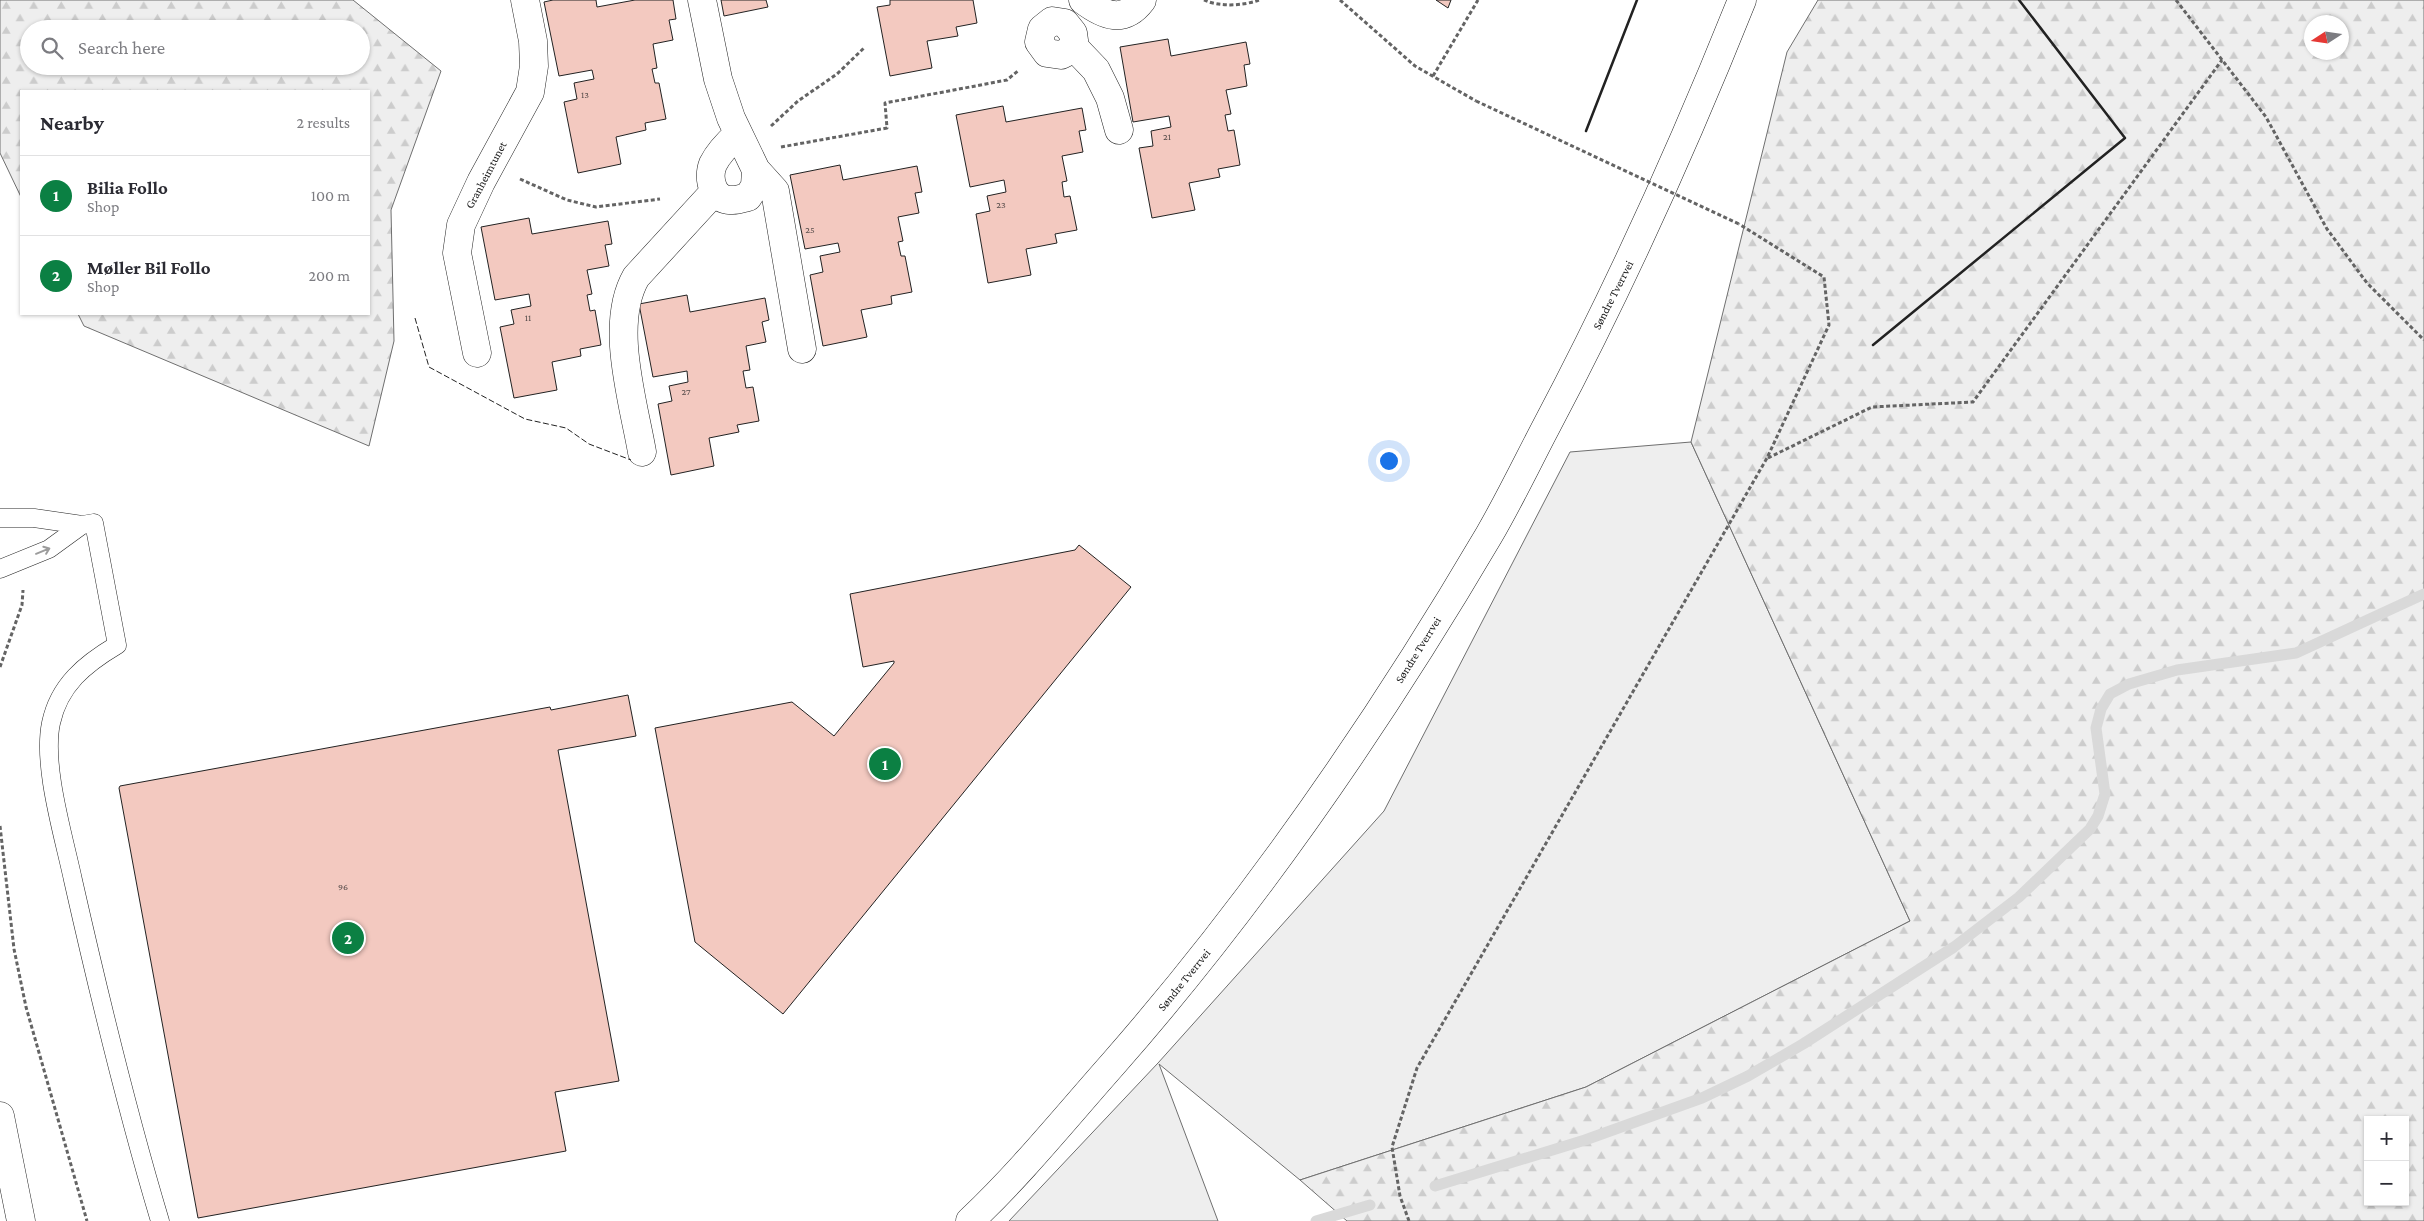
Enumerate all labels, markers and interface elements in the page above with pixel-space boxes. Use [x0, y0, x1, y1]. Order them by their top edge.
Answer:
north arrow [2304, 15, 2349, 60]
search box [20, 20, 370, 75]
icon: search [38, 34, 66, 62]
text: Search here [78, 37, 165, 58]
house number: 13 [581, 89, 589, 100]
text: Nearby [40, 111, 104, 135]
text: 2 results [297, 114, 350, 131]
house number: 21 [1163, 131, 1171, 142]
street label: Granheimtunet [462, 138, 510, 211]
text: Bilia Follo [87, 177, 168, 198]
text: 1 [53, 187, 59, 204]
text: 100 m [311, 187, 350, 204]
text: Shop [87, 198, 119, 215]
house number: 23 [996, 199, 1006, 210]
house number: 25 [805, 224, 815, 235]
text: Møller Bil Follo [87, 257, 211, 278]
street label: Søndre Tverrvei [1590, 258, 1636, 332]
text: 2 [52, 267, 60, 284]
text: 200 m [308, 267, 350, 284]
text: Shop [87, 278, 119, 295]
house number: 11 [525, 312, 531, 323]
house number: 27 [681, 386, 691, 397]
your location [1376, 448, 1402, 474]
one-way arrow [35, 546, 50, 555]
street label: Søndre Tverrvei [1392, 614, 1444, 686]
pin: 1 [869, 745, 901, 783]
house number: 96 [338, 881, 348, 892]
pin: 2 [332, 919, 364, 957]
street label: Søndre Tverrvei [1155, 946, 1213, 1014]
map controls [2364, 1116, 2409, 1206]
button: + [2364, 1116, 2409, 1161]
button: − [2364, 1161, 2409, 1206]

